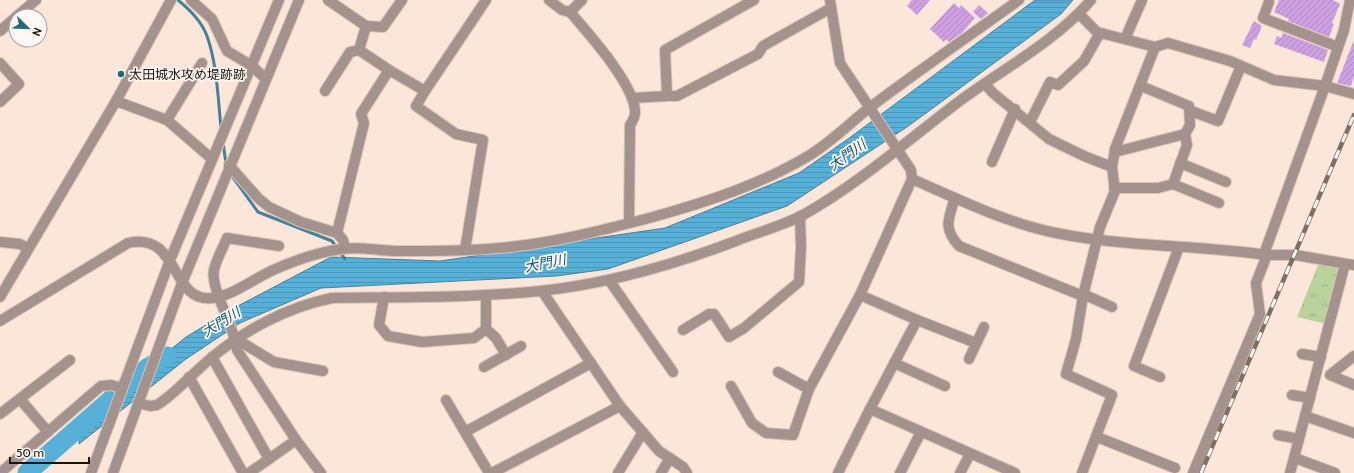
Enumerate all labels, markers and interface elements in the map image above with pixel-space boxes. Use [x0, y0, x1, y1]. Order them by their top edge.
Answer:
north arrow [8, 8, 48, 48]
text: N [29, 26, 45, 38]
place label: 太田城水攻め堤跡跡 [129, 66, 246, 82]
marker: 太田城水攻め堤跡跡 [116, 69, 126, 79]
water label: 大門川 [825, 134, 871, 174]
water label: 大門川 [523, 250, 569, 276]
water label: 大門川 [198, 302, 245, 341]
scale bar [10, 439, 89, 465]
text: 50 m [16, 445, 44, 460]

